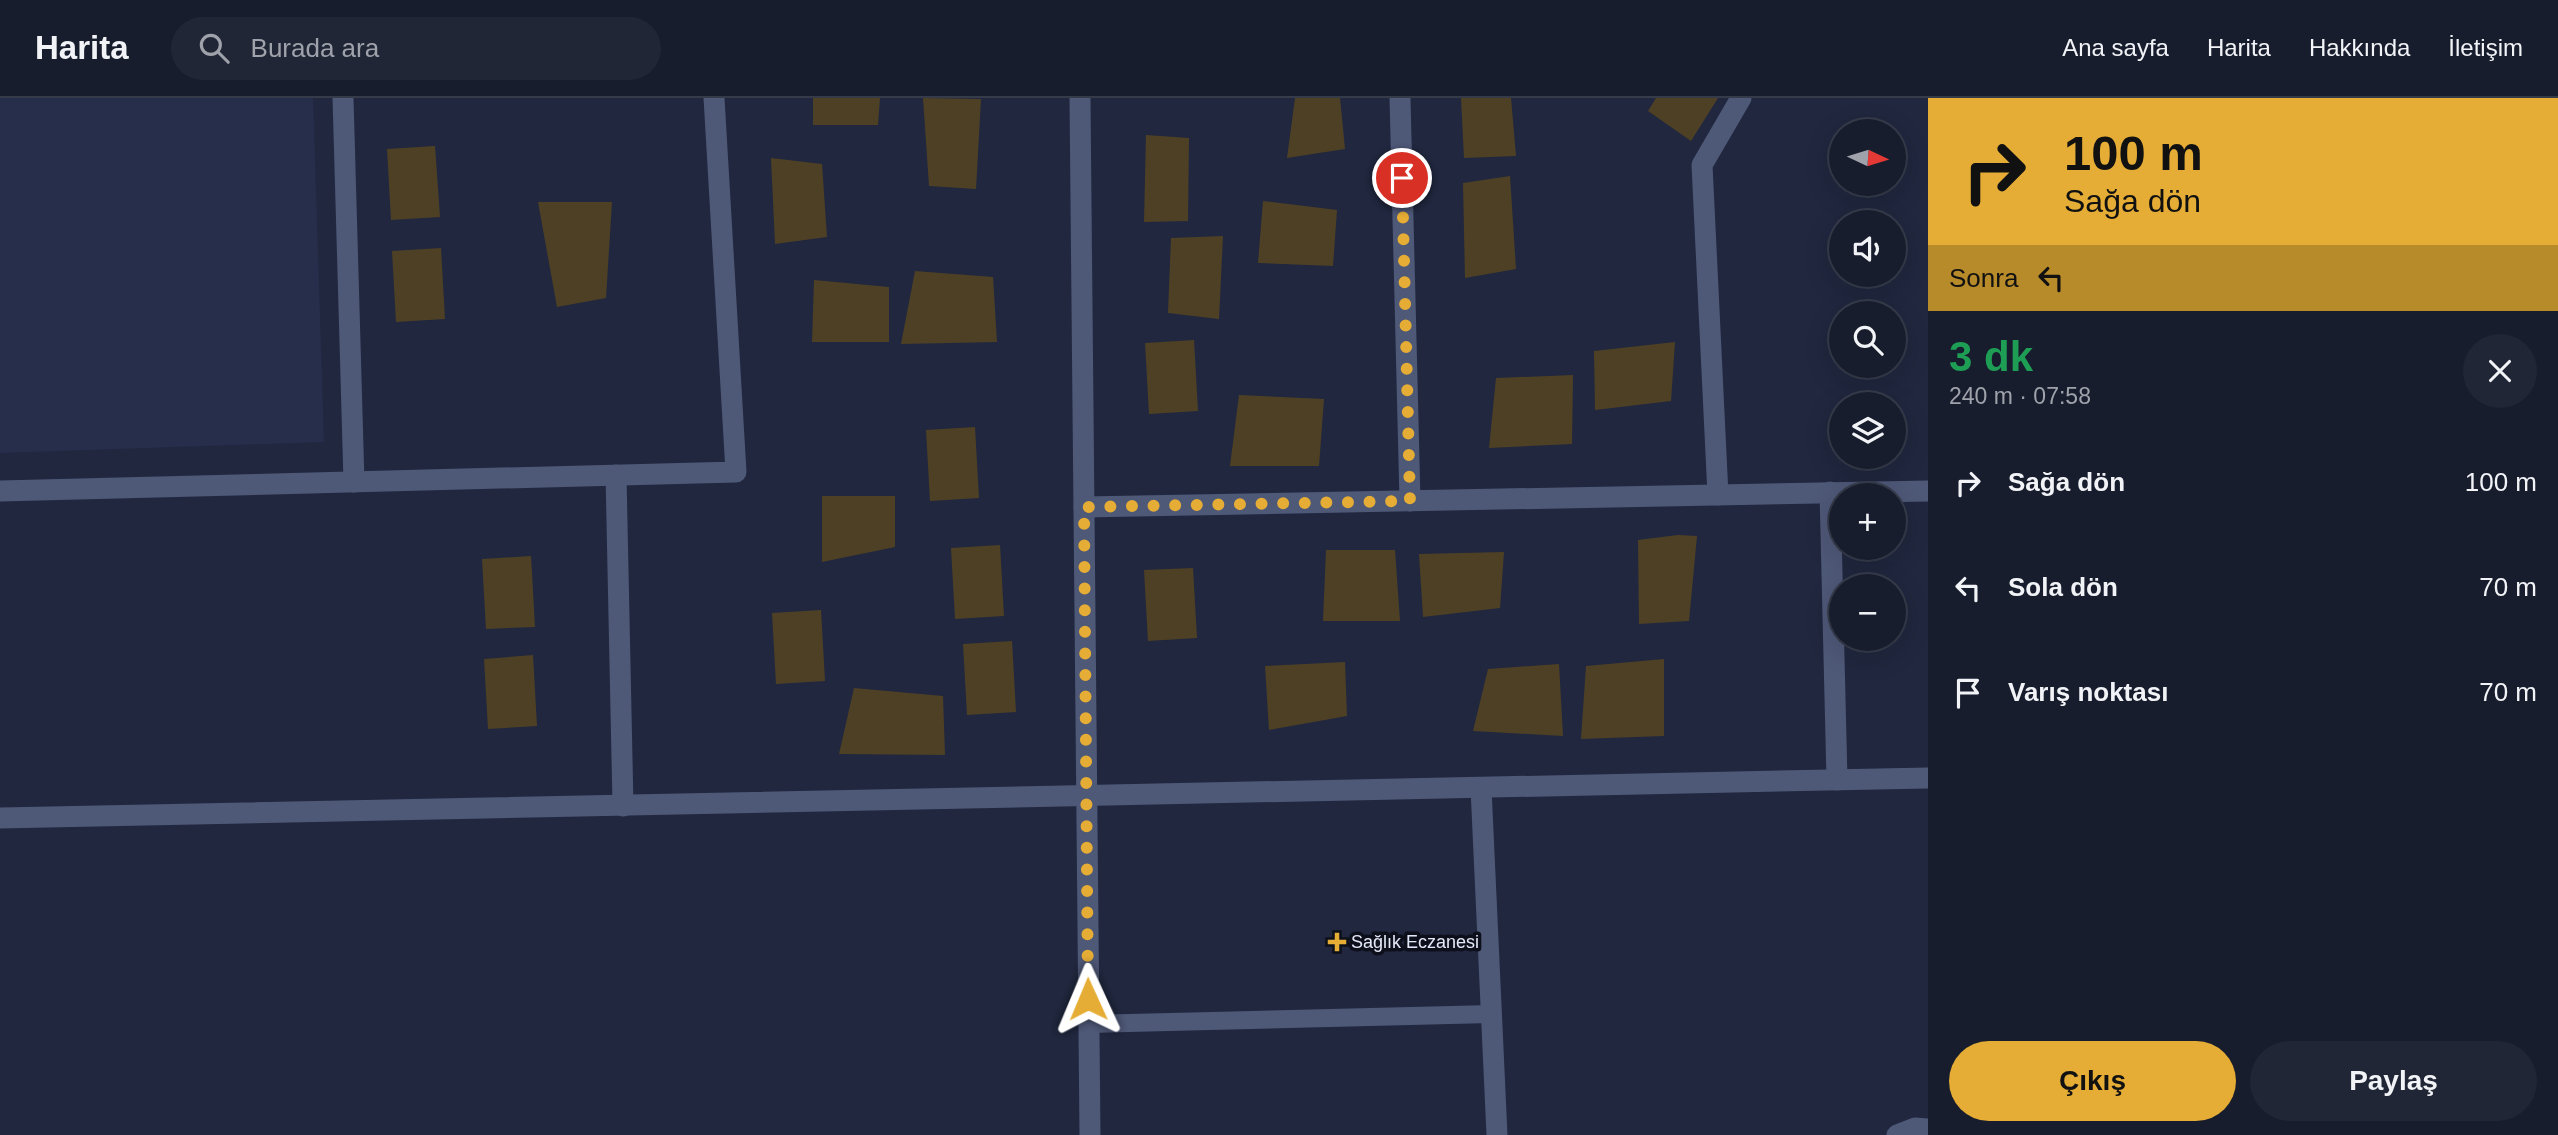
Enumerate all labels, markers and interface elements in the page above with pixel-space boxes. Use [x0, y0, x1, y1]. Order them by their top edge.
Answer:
search box [171, 17, 661, 80]
text: Harita [35, 29, 129, 66]
icon: search [195, 29, 233, 67]
text: Burada ara [251, 33, 379, 63]
text: Ana sayfa [2062, 34, 2169, 61]
text: Harita [2207, 34, 2271, 61]
text: Hakkında [2309, 34, 2410, 61]
text: İletişim [2448, 34, 2523, 61]
north arrow [1829, 119, 1906, 196]
map controls [1829, 119, 1906, 651]
icon: right [1949, 126, 2040, 217]
text: 100 m [2064, 126, 2203, 180]
pin [1372, 148, 1432, 208]
icon: arrive [1383, 159, 1421, 197]
text: Sağa dön [2064, 183, 2201, 219]
button: sound [1829, 210, 1906, 287]
icon: left [2032, 259, 2070, 297]
text: Sonra [1949, 263, 2018, 293]
button: search [1829, 301, 1906, 378]
text: 3 dk [1949, 333, 2033, 380]
button: close [2463, 334, 2537, 408]
text: 240 m · 07:58 [1949, 383, 2091, 409]
button: layers [1829, 392, 1906, 469]
icon: right [1949, 464, 1987, 502]
text: Sağa dön [2008, 467, 2125, 497]
text: 100 m [2465, 467, 2537, 497]
button: + [1829, 483, 1906, 560]
icon: left [1949, 569, 1987, 607]
text: Sola dön [2008, 572, 2118, 602]
text: 70 m [2479, 572, 2537, 602]
button: − [1829, 574, 1906, 651]
icon: arrive [1949, 674, 1987, 712]
text: Varış noktası [2008, 677, 2168, 707]
text: 70 m [2479, 677, 2537, 707]
place label: Sağlık Eczanesi [1351, 932, 1479, 952]
marker: Sağlık Eczanesi [1329, 934, 1345, 950]
position arrow [1051, 962, 1125, 1036]
button: Çıkış [1949, 1041, 2236, 1121]
button: Paylaş [2250, 1041, 2537, 1121]

